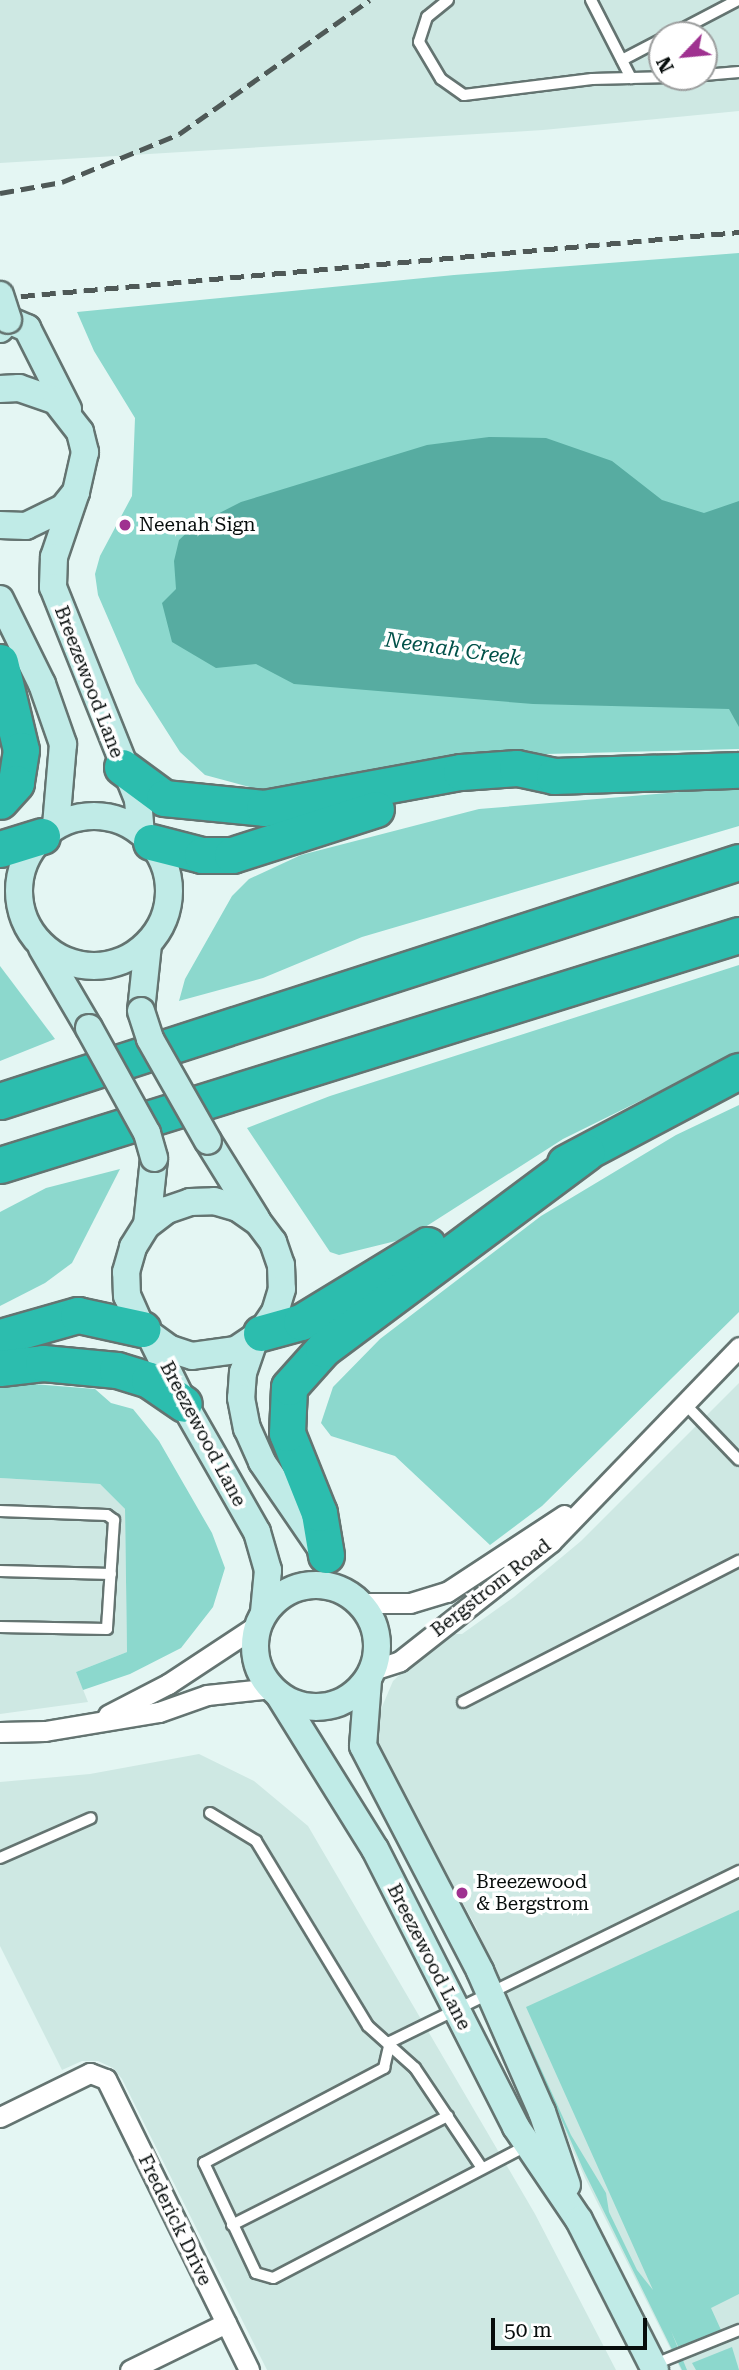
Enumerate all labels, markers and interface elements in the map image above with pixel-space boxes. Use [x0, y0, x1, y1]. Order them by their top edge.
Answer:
north arrow [648, 21, 718, 91]
text: N [652, 53, 679, 76]
place label: Neenah Sign [139, 514, 256, 536]
marker: Neenah Sign [117, 517, 133, 533]
street label: Breezewood Lane [50, 603, 128, 761]
water label: Neenah Creek [383, 627, 523, 671]
street label: Breezewood Lane [155, 1358, 251, 1510]
street label: Bergstrom Road [427, 1534, 555, 1642]
place label: Breezewood & Bergstrom [476, 1871, 589, 1915]
street label: Breezewood Lane [382, 1880, 476, 2034]
marker: Breezewood & Bergstrom [454, 1885, 470, 1901]
street label: Frederick Drive [133, 2151, 217, 2289]
scale bar [494, 2304, 650, 2348]
text: 50 m [504, 2318, 552, 2342]

